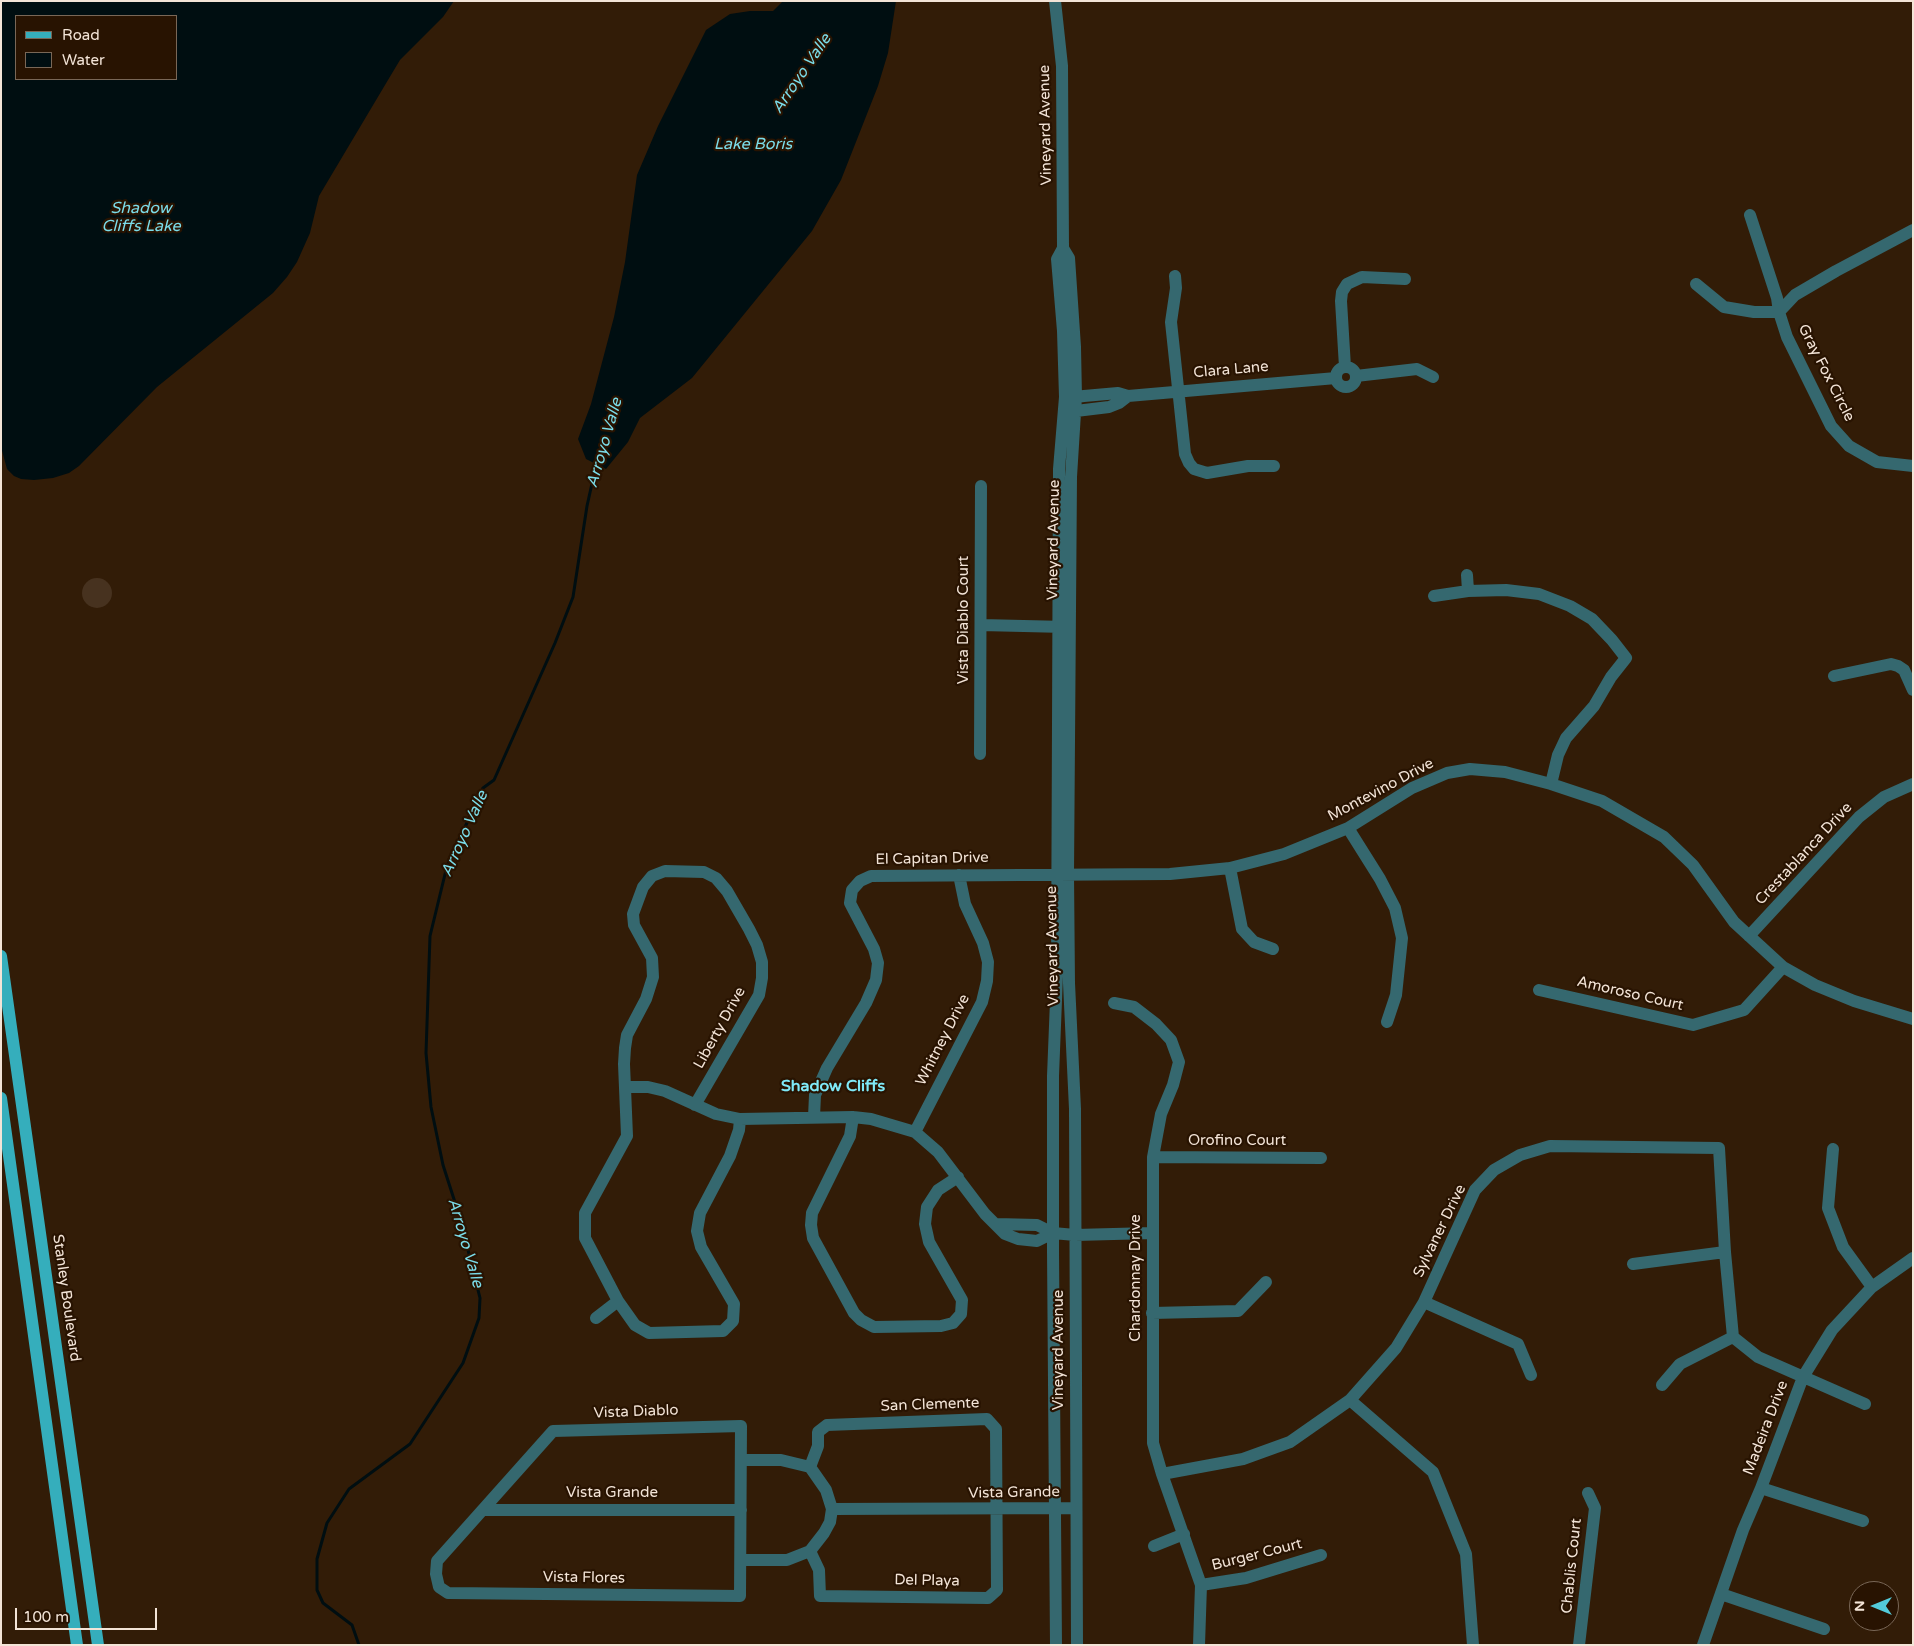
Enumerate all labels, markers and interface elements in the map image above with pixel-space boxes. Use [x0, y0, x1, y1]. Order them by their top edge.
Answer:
legend [15, 15, 178, 80]
text: Road [62, 26, 100, 44]
water label: Arroyo Valle [768, 30, 836, 118]
text: Water [62, 51, 105, 69]
street label: Vineyard Avenue [1036, 65, 1056, 185]
water label: Lake Boris [714, 135, 792, 155]
water label: Shadow Cliffs Lake [101, 199, 181, 237]
street label: Gray Fox Circle [1794, 321, 1858, 425]
street label: Clara Lane [1193, 358, 1269, 382]
water label: Arroyo Valle [583, 396, 627, 490]
street label: Vineyard Avenue [1044, 480, 1064, 600]
street label: Vista Diablo Court [955, 556, 973, 684]
street label: Montevino Drive [1325, 755, 1437, 825]
water label: Arroyo Valle [438, 788, 492, 880]
street label: Crestablanca Drive [1752, 799, 1856, 909]
street label: El Capitan Drive [875, 849, 989, 869]
street label: Vineyard Avenue [1043, 886, 1063, 1006]
street label: Amoroso Court [1575, 973, 1685, 1015]
street label: Liberty Drive [690, 984, 750, 1072]
street label: Whitney Drive [912, 991, 974, 1089]
district label: Shadow Cliffs [781, 1077, 885, 1097]
street label: Orofino Court [1188, 1132, 1286, 1150]
street label: Sylvaner Drive [1410, 1182, 1470, 1280]
water label: Arroyo Valle [443, 1196, 487, 1290]
street label: Chardonnay Drive [1127, 1214, 1145, 1342]
street label: Stanley Boulevard [48, 1233, 84, 1363]
street label: Vineyard Avenue [1050, 1290, 1068, 1410]
street label: Madeira Drive [1740, 1378, 1792, 1478]
street label: San Clemente [880, 1394, 980, 1416]
street label: Vista Diablo [593, 1402, 679, 1422]
street label: Vista Grande [968, 1483, 1060, 1503]
street label: Vista Grande [566, 1484, 658, 1502]
street label: Chablis Court [1558, 1517, 1586, 1615]
street label: Burger Court [1210, 1535, 1304, 1575]
street label: Vista Flores [543, 1568, 625, 1588]
street label: Del Playa [894, 1571, 960, 1591]
north arrow [1849, 1581, 1899, 1631]
scale bar [18, 1598, 160, 1630]
text: N [1851, 1600, 1868, 1612]
text: 100 m [23, 1608, 69, 1626]

